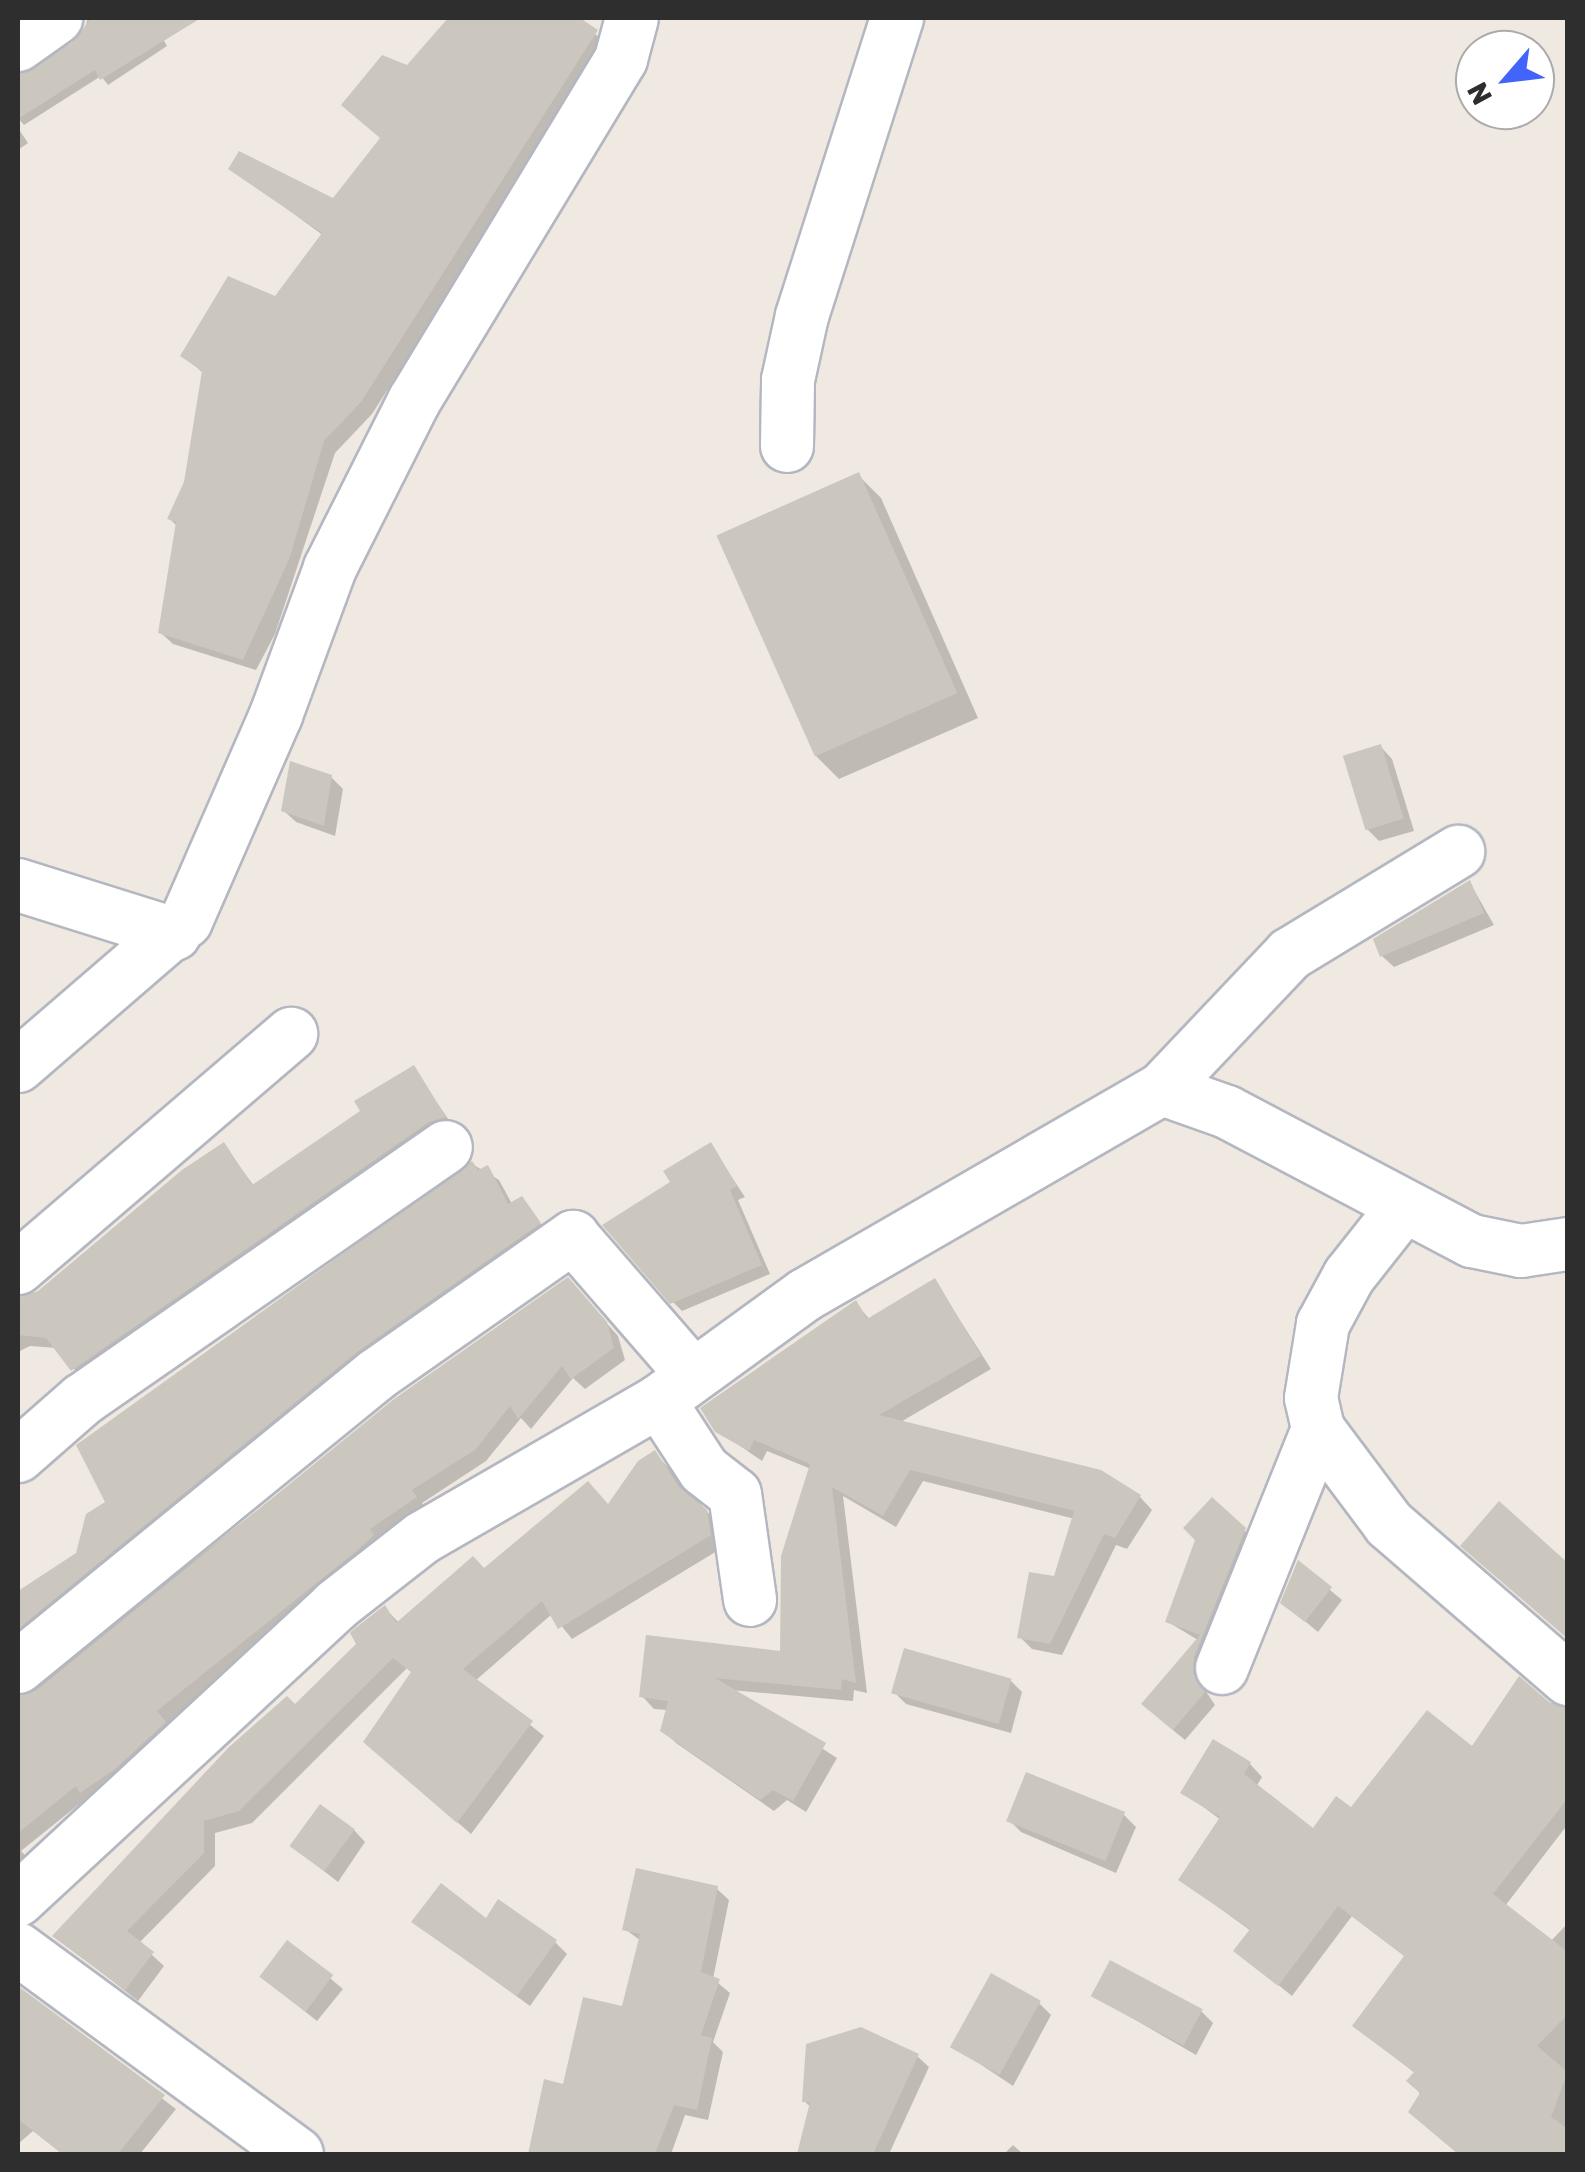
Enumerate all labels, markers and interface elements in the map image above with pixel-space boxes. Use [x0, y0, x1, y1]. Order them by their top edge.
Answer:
north arrow [1455, 30, 1555, 130]
text: N [1461, 77, 1499, 110]

